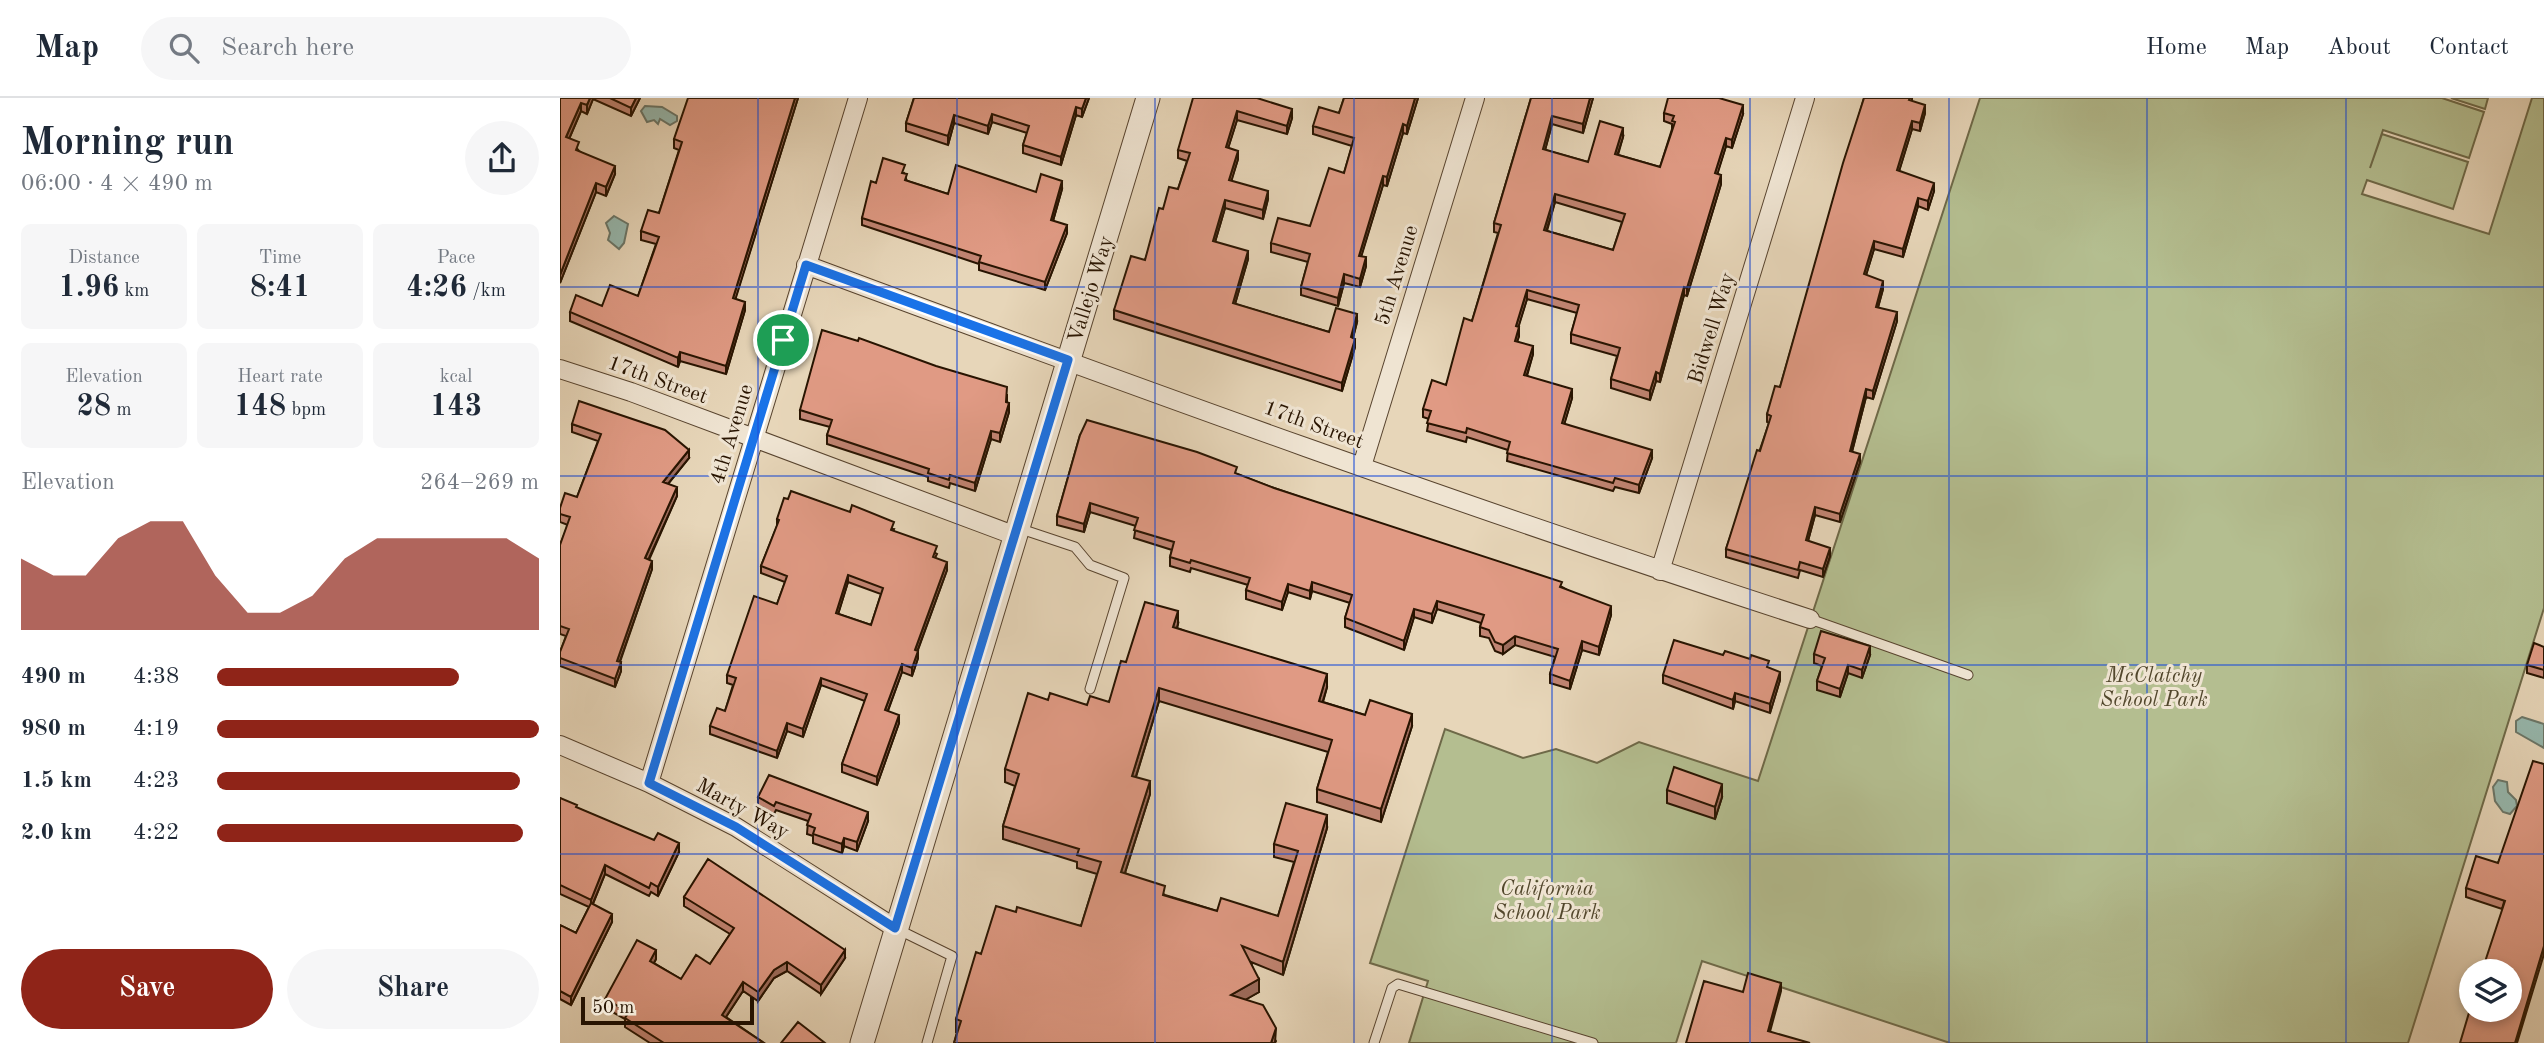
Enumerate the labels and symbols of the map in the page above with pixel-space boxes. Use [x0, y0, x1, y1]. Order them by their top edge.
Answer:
street label: 5th Avenue [1372, 223, 1423, 328]
street label: Vallejo Way [1065, 233, 1118, 346]
street label: Bidwell Way [1686, 270, 1739, 387]
pin [753, 310, 813, 370]
street label: 17th Street [605, 353, 710, 408]
street label: 4th Avenue [707, 382, 758, 487]
street label: 17th Street [1261, 398, 1366, 453]
park label: McClatchy School Park [2100, 666, 2208, 711]
street label: Marty Way [692, 775, 792, 843]
park label: California School Park [1493, 879, 1601, 924]
scale bar [581, 994, 754, 1026]

